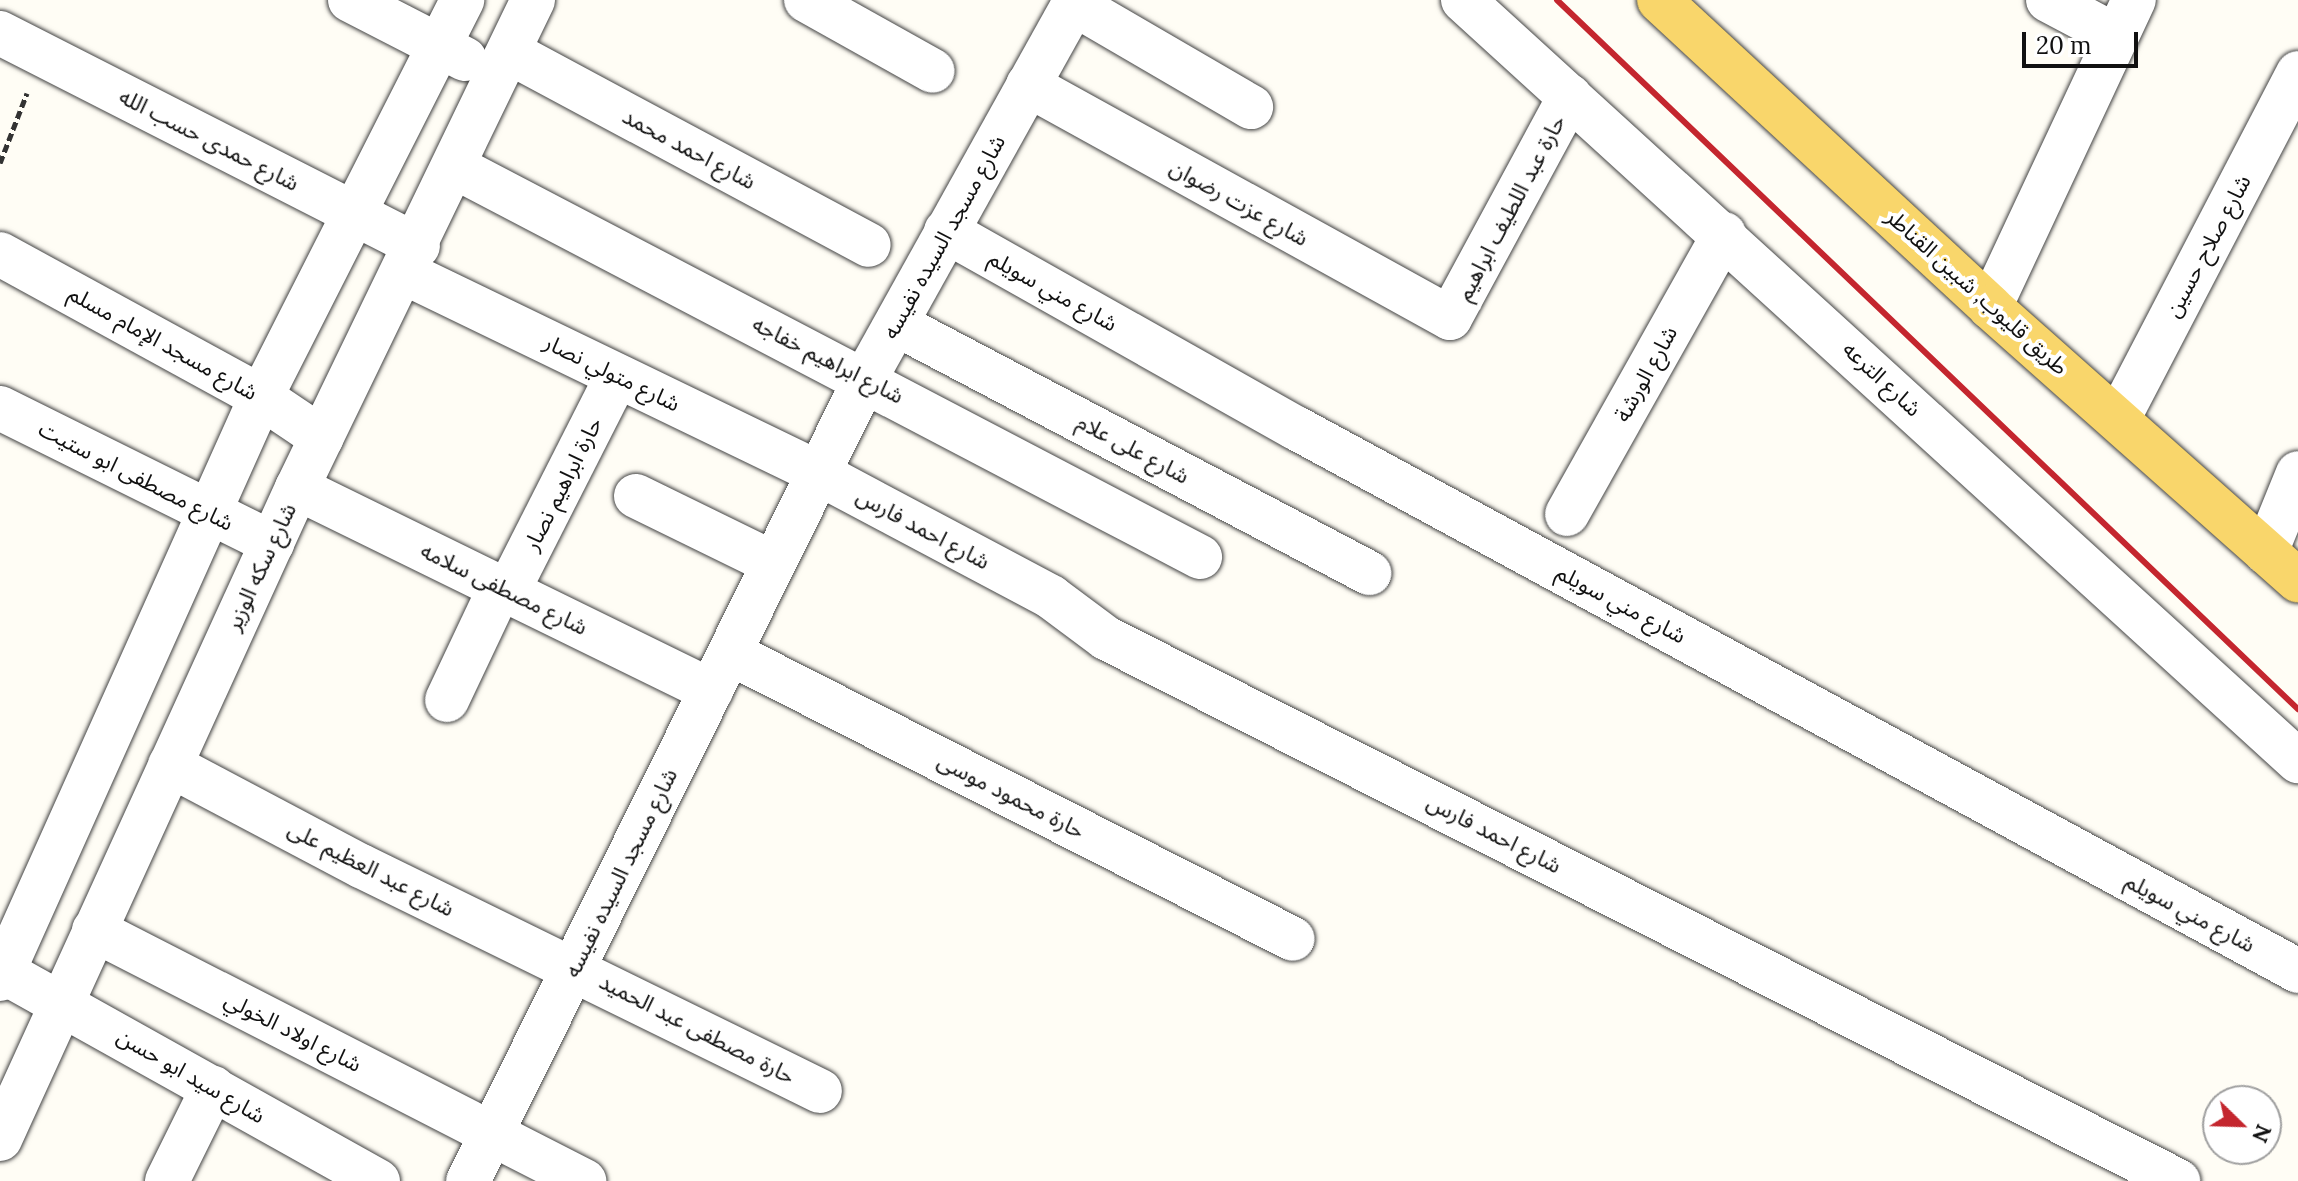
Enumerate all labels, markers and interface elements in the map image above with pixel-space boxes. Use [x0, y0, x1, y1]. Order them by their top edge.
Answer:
scale bar [2026, 16, 2142, 66]
text: 20 m [2036, 30, 2092, 61]
street label: شارع حمدى حسب الله [115, 83, 303, 197]
street label: شارع احمد محمد [618, 103, 760, 195]
street label: حارة عبد اللطيف ابراهيم [1451, 111, 1571, 305]
street label: شارع مسجد السيده نفيسه [877, 130, 1011, 344]
street label: شارع عزت رضوان [1165, 154, 1313, 252]
street label: شارع صلاح حسين [2159, 170, 2257, 322]
street label: طريق قليوب, شبين القناطر [1881, 203, 2073, 381]
street label: شارع مني سويلم [984, 245, 1122, 337]
street label: شارع مسجد الإمام مسلم [64, 280, 262, 406]
street label: شارع ابراهيم خفاجه [748, 311, 908, 409]
street label: شارع الورشة [1609, 322, 1683, 426]
street label: شارع متولي نصار [540, 329, 684, 417]
street label: شارع الترعه [1837, 336, 1927, 422]
street label: شارع على علام [1072, 408, 1194, 490]
street label: حارة ابراهيم نصار [518, 413, 608, 555]
street label: شارع مصطفى ابو ستيت [34, 416, 238, 536]
street label: شارع احمد فارس [852, 483, 994, 575]
street label: شارع سكه الوزير [220, 499, 302, 635]
street label: شارع مصطفى سلامه [416, 537, 592, 641]
street label: شارع مني سويلم [1552, 559, 1690, 649]
street label: حارة محمود موسى [933, 748, 1089, 844]
street label: شارع مسجد السيده نفيسه [559, 764, 683, 982]
street label: شارع احمد فارس [1422, 789, 1566, 879]
street label: شارع عبد العظيم على [283, 816, 459, 922]
street label: شارع مني سويلم [2121, 868, 2259, 958]
street label: حارة مصطفى عبد الحميد [595, 968, 799, 1090]
street label: شارع اولاد الخولي [220, 986, 366, 1078]
street label: شارع سيد ابو حسن [112, 1023, 270, 1129]
north arrow [2202, 1085, 2282, 1165]
text: N [2246, 1120, 2278, 1147]

